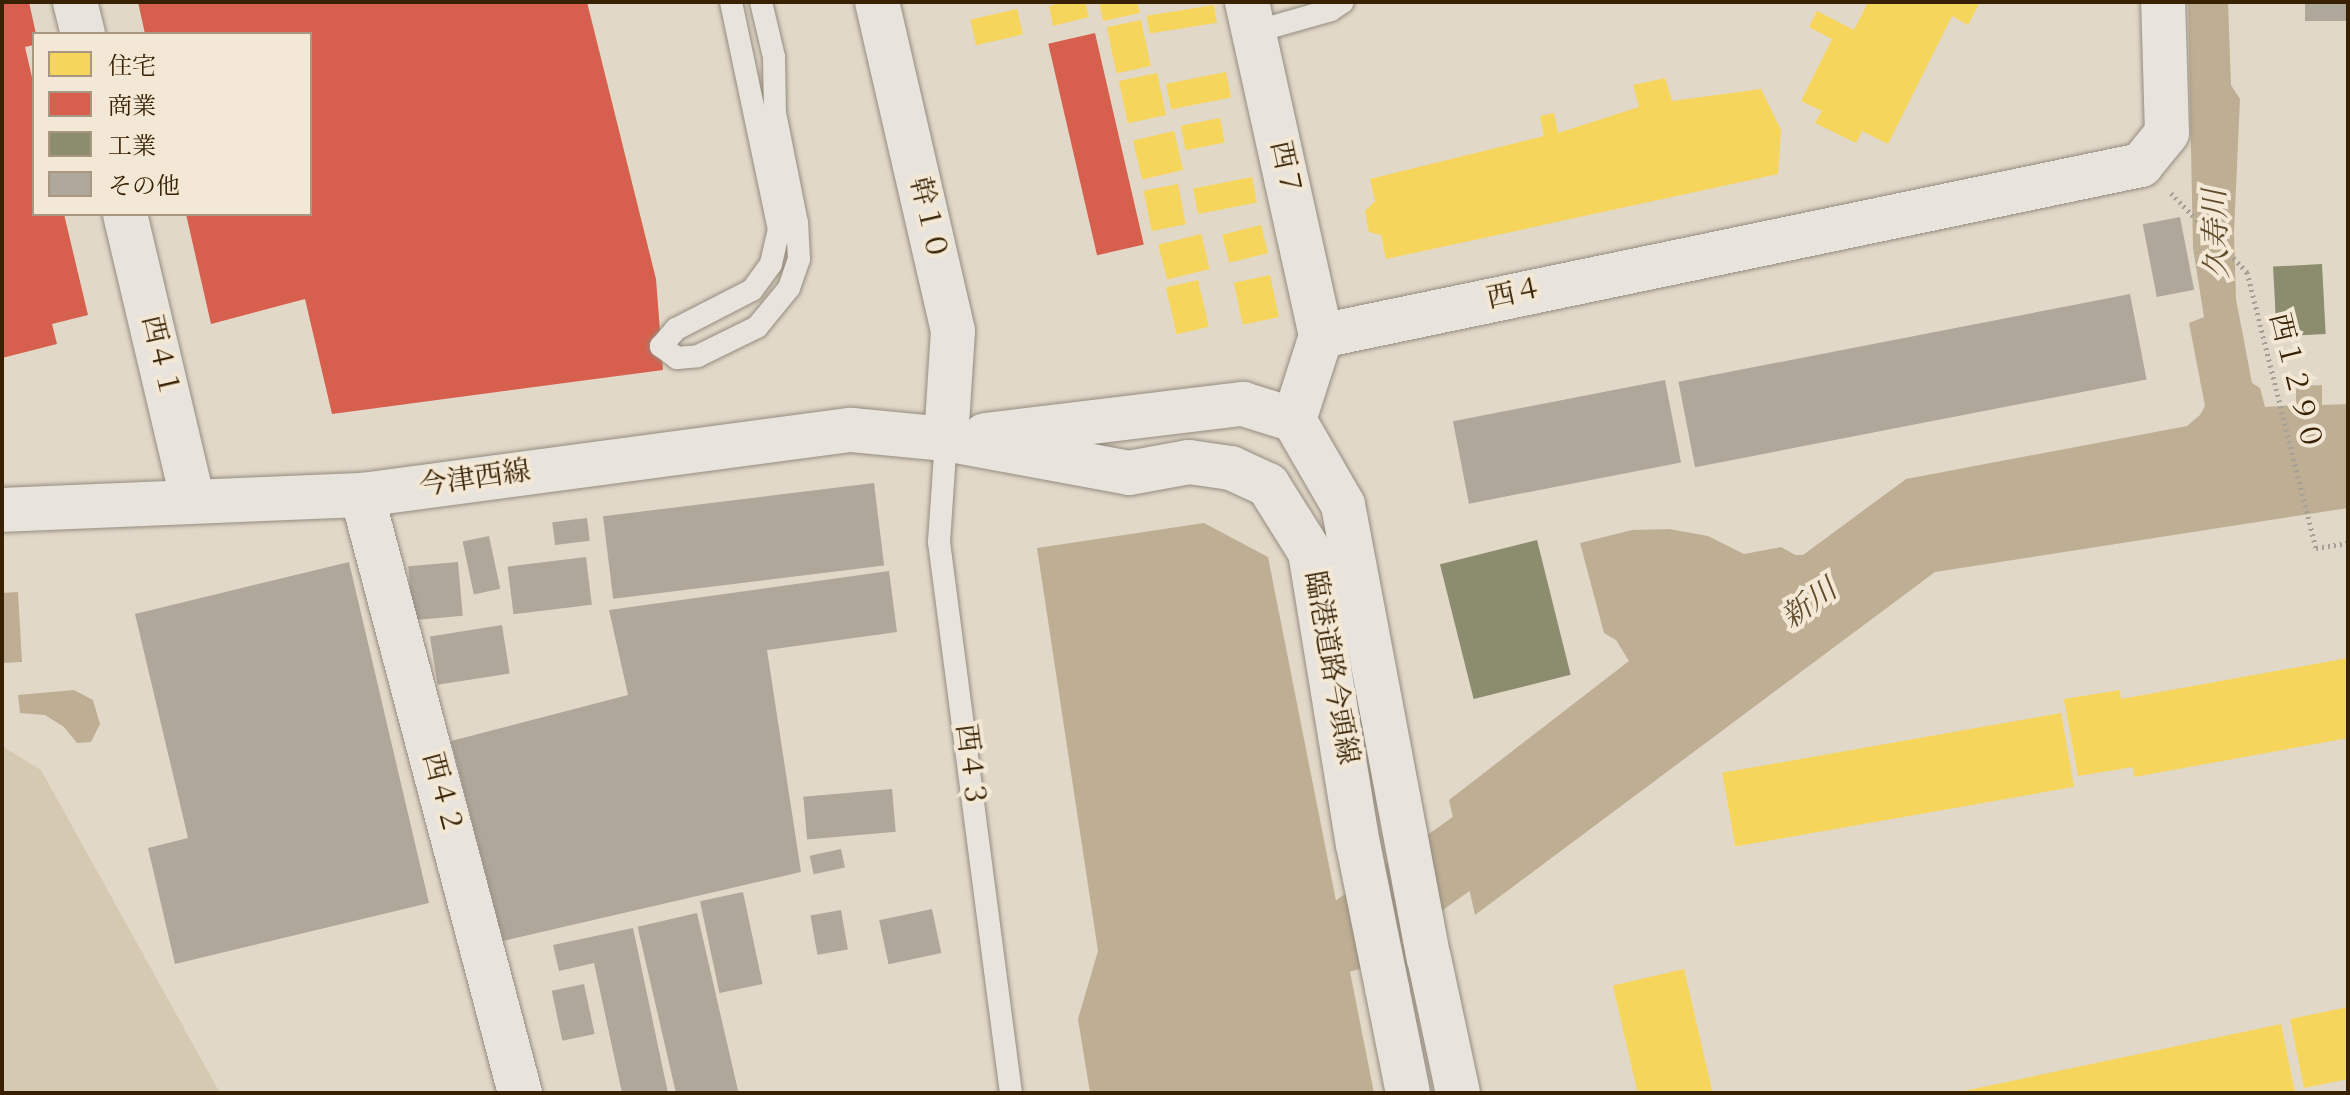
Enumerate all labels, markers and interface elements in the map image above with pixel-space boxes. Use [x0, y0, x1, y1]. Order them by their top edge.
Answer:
legend [32, 32, 312, 216]
text: 住宅 [108, 52, 156, 83]
text: 商業 [108, 92, 156, 123]
text: 工業 [108, 132, 156, 163]
street label: 西７ [1262, 138, 1306, 200]
text: その他 [108, 172, 180, 203]
street label: 幹１０ [901, 174, 953, 264]
water label: 久寿川 [2198, 188, 2238, 280]
street label: 西４ [1484, 273, 1546, 317]
street label: 西１２９０ [2261, 310, 2327, 454]
street label: 西４１ [133, 312, 185, 402]
street label: 今津西線 [417, 456, 533, 504]
street label: 臨港道路今頭線 [1296, 569, 1364, 767]
water label: 新川 [1775, 573, 1845, 637]
street label: 西４３ [947, 722, 991, 810]
street label: 西４２ [414, 749, 468, 839]

